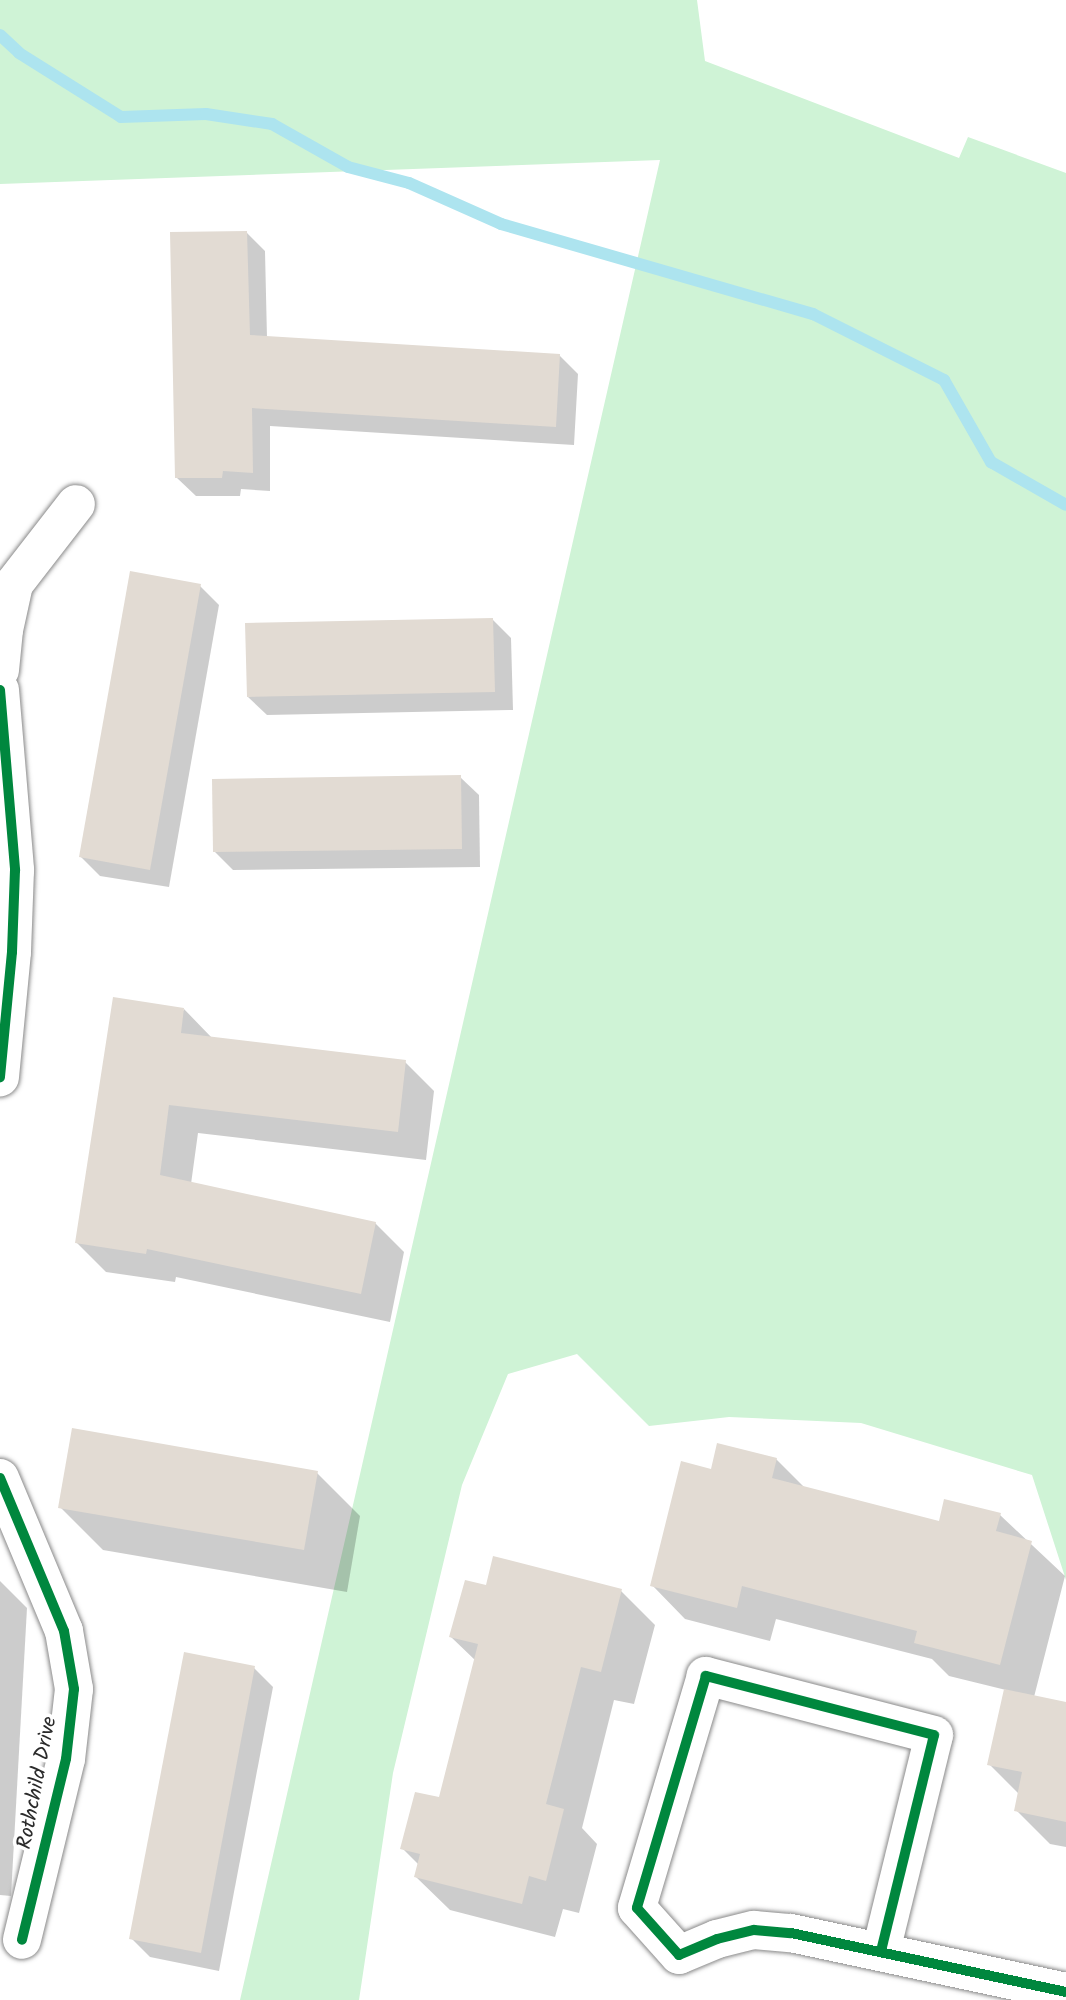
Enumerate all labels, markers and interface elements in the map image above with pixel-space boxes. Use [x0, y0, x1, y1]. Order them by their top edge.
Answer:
street label: Rothchild Drive [13, 1715, 63, 1851]

